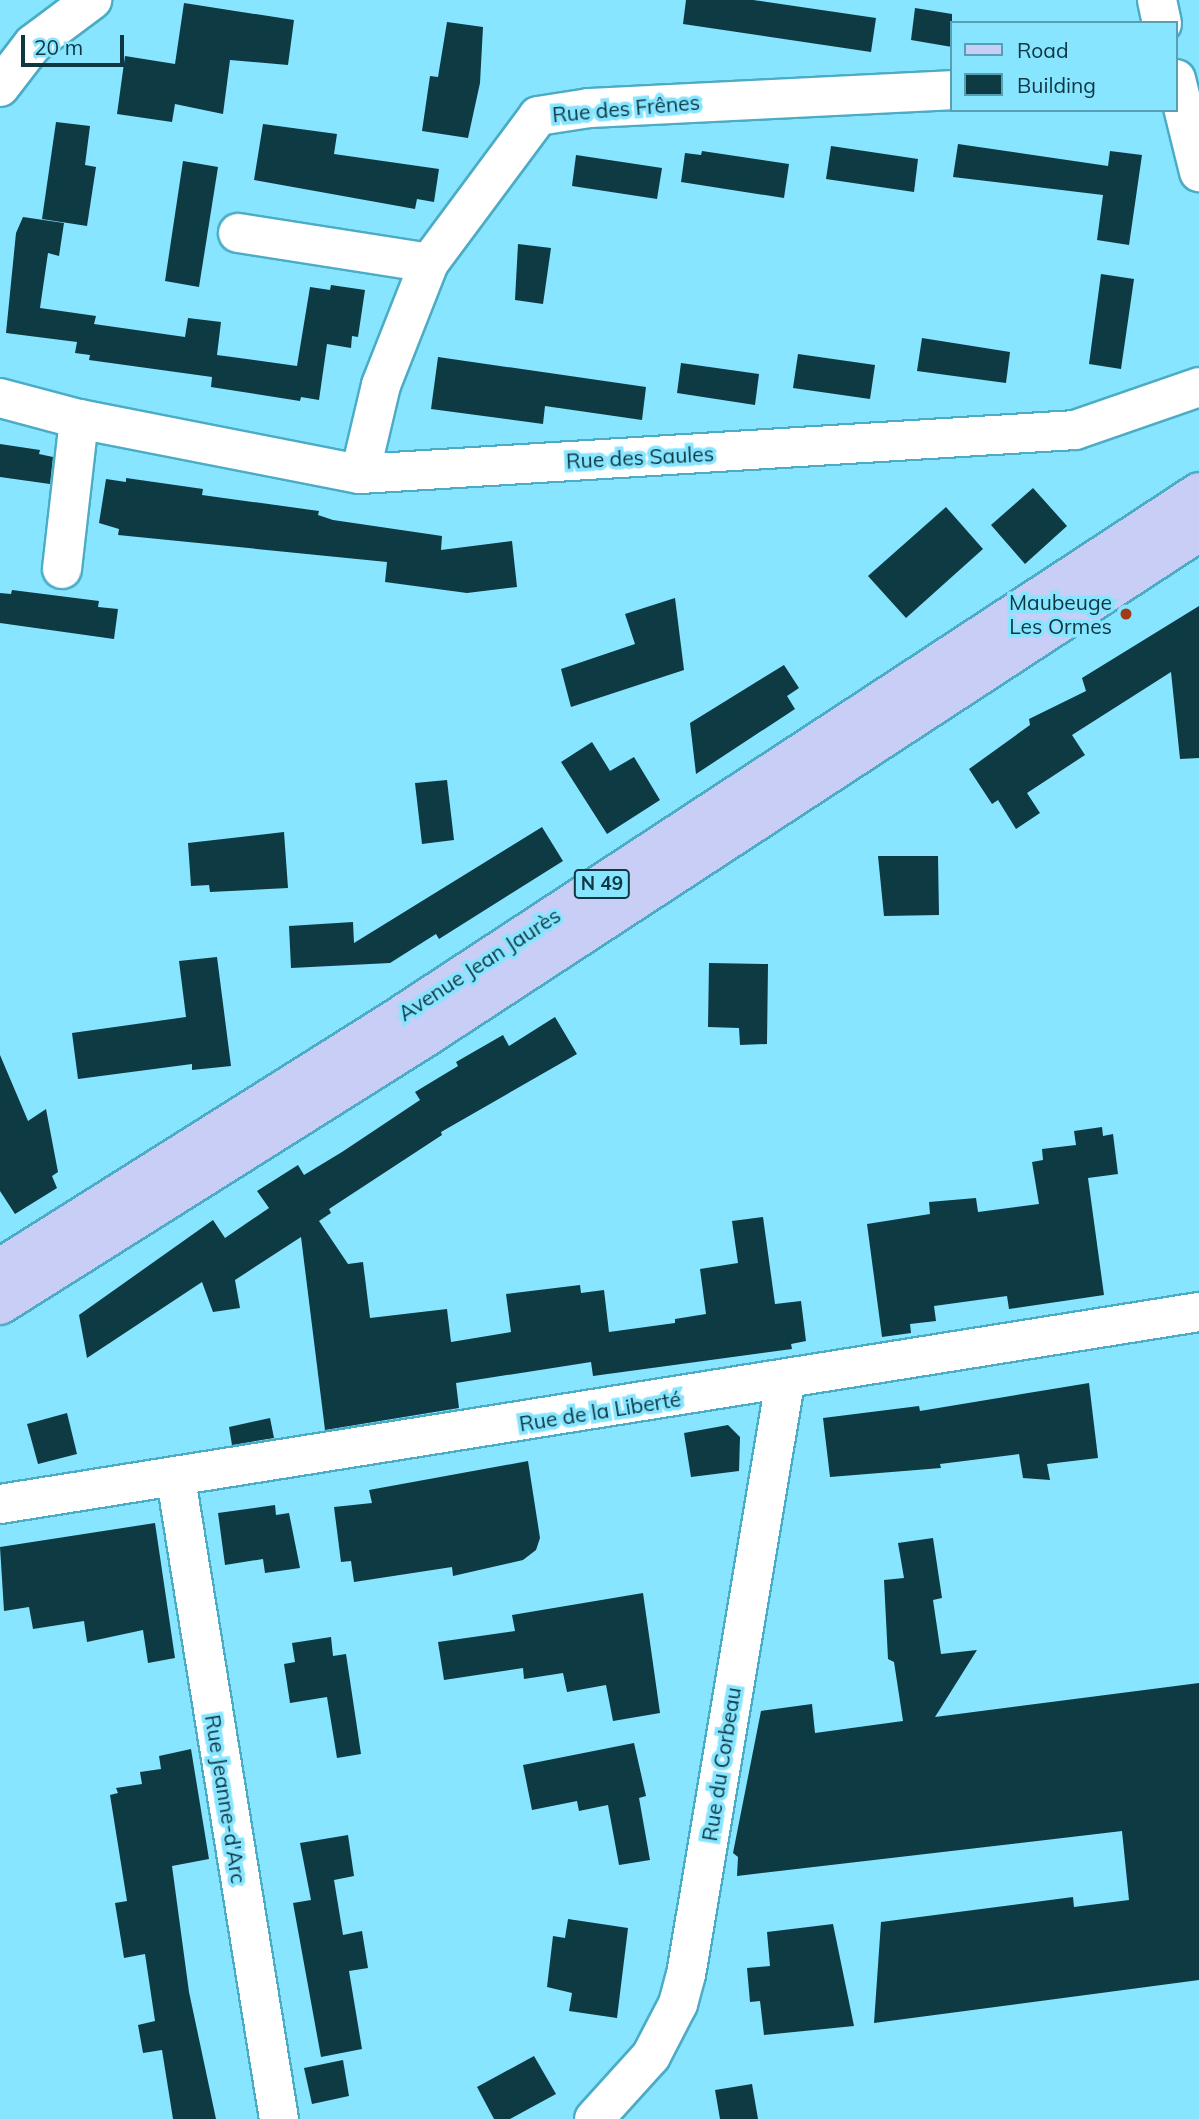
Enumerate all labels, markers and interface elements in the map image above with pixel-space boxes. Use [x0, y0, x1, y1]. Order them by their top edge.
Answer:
scale bar [24, 21, 128, 65]
legend [950, 21, 1178, 112]
text: 20 m [34, 34, 83, 60]
text: Road [1017, 37, 1068, 63]
text: Building [1017, 72, 1096, 98]
street label: Rue des Frênes [551, 89, 701, 127]
street label: Rue des Saules [565, 441, 715, 473]
place label: Maubeuge Les Ormes [1009, 589, 1112, 639]
marker: Maubeuge Les Ormes [1118, 606, 1134, 622]
road number: N 49 [572, 869, 632, 900]
street label: Avenue Jean Jaurès [393, 902, 565, 1026]
street label: Rue de la Liberté [517, 1386, 683, 1436]
street label: Rue du Corbeau [696, 1685, 746, 1843]
street label: Rue Jeanne-d'Arc [200, 1713, 252, 1885]

